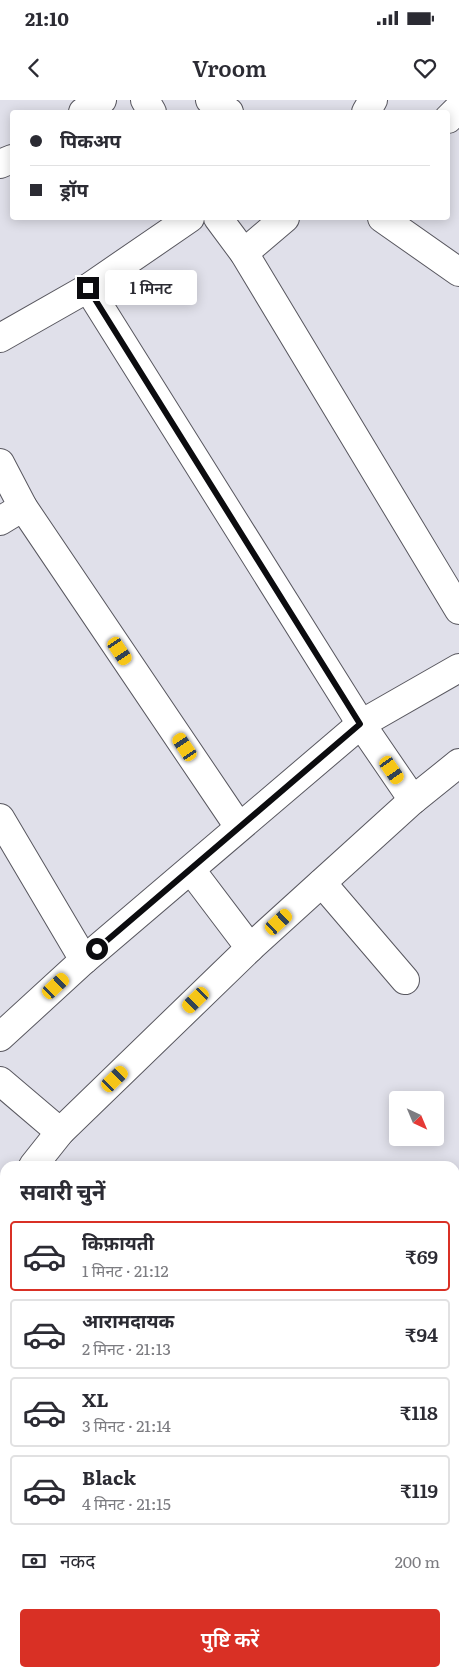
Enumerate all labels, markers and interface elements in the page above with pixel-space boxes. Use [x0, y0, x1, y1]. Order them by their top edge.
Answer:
text: 21:10 [25, 4, 69, 32]
text: Vroom [192, 51, 267, 84]
icon: back [20, 54, 48, 82]
icon: heart [411, 54, 439, 82]
text: पिकअप [60, 126, 121, 154]
text: ड्रॉप [60, 175, 88, 203]
callout: 1 मिनट [106, 270, 198, 306]
text: 1 मिनट [130, 275, 172, 299]
route end [77, 277, 99, 299]
car [105, 634, 134, 668]
car [170, 730, 199, 764]
car [377, 753, 406, 787]
car [262, 906, 295, 938]
route start [86, 938, 108, 960]
car [39, 970, 72, 1002]
car [179, 984, 212, 1016]
car [98, 1063, 131, 1095]
north arrow [389, 1091, 444, 1146]
map controls [389, 1091, 444, 1146]
text: सवारी चुनें [20, 1174, 105, 1207]
text: किफ़ायती [82, 1228, 154, 1256]
icon: car [22, 1234, 67, 1279]
text: ₹69 [405, 1242, 438, 1270]
text: 1 मिनट · 21:12 [82, 1258, 169, 1282]
text: आरामदायक [82, 1306, 174, 1334]
icon: car [22, 1312, 67, 1357]
text: ₹94 [405, 1320, 438, 1348]
text: 2 मिनट · 21:13 [82, 1336, 171, 1360]
text: XL [82, 1385, 109, 1413]
icon: car [22, 1390, 67, 1435]
text: ₹118 [400, 1398, 438, 1426]
text: 3 मिनट · 21:14 [82, 1413, 171, 1437]
text: Black [82, 1463, 136, 1491]
icon: car [22, 1468, 67, 1513]
text: ₹119 [400, 1476, 438, 1504]
text: 4 मिनट · 21:15 [82, 1491, 171, 1515]
text: नकद [60, 1546, 95, 1574]
icon: cash [20, 1547, 48, 1575]
text: 200 m [395, 1549, 440, 1573]
button: पुष्टि करें [20, 1609, 440, 1667]

